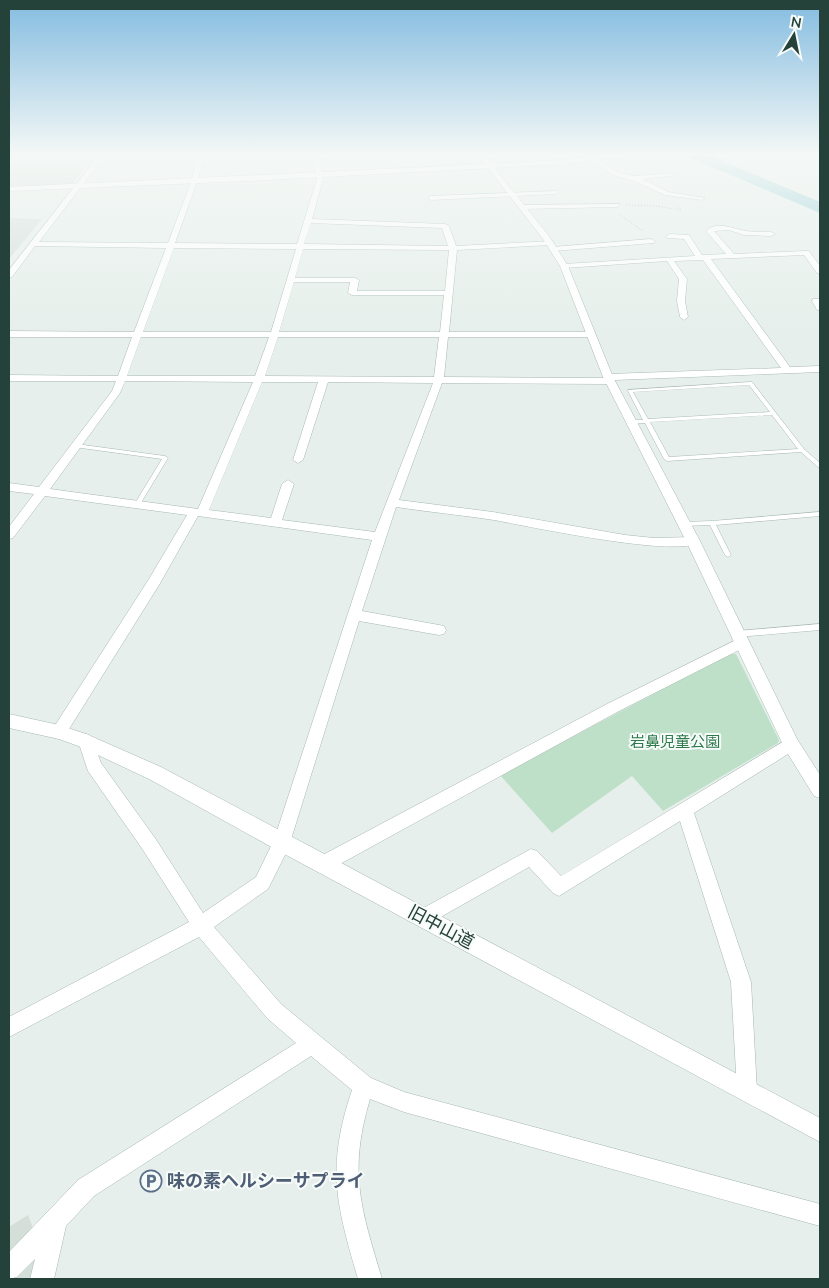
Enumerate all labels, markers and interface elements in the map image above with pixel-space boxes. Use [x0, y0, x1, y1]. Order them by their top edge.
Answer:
north arrow [769, 10, 819, 60]
text: N [789, 12, 803, 33]
park label: 岩鼻児童公園 [630, 732, 720, 752]
street label: 旧中山道 [404, 900, 478, 954]
parking icon: 味の素ヘルシーサプライ [139, 1169, 163, 1193]
place label: 味の素ヘルシーサプライ [167, 1169, 365, 1193]

